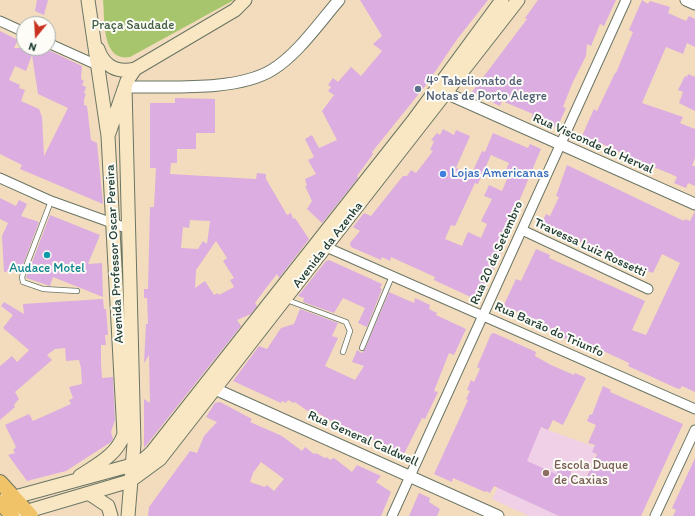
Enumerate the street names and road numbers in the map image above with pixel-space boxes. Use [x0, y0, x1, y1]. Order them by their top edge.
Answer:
street label: Rua Visconde do Herval [530, 110, 656, 178]
street label: Avenida Professor Oscar Pereira [103, 164, 127, 344]
street label: Avenida da Azenha [290, 199, 366, 291]
street label: Rua 20 de Setembro [467, 199, 527, 307]
street label: Travessa Luiz Rossetti [531, 215, 649, 281]
street label: Rua Barão do Triunfo [492, 299, 606, 361]
street label: Rua General Caldwell [305, 408, 421, 470]

